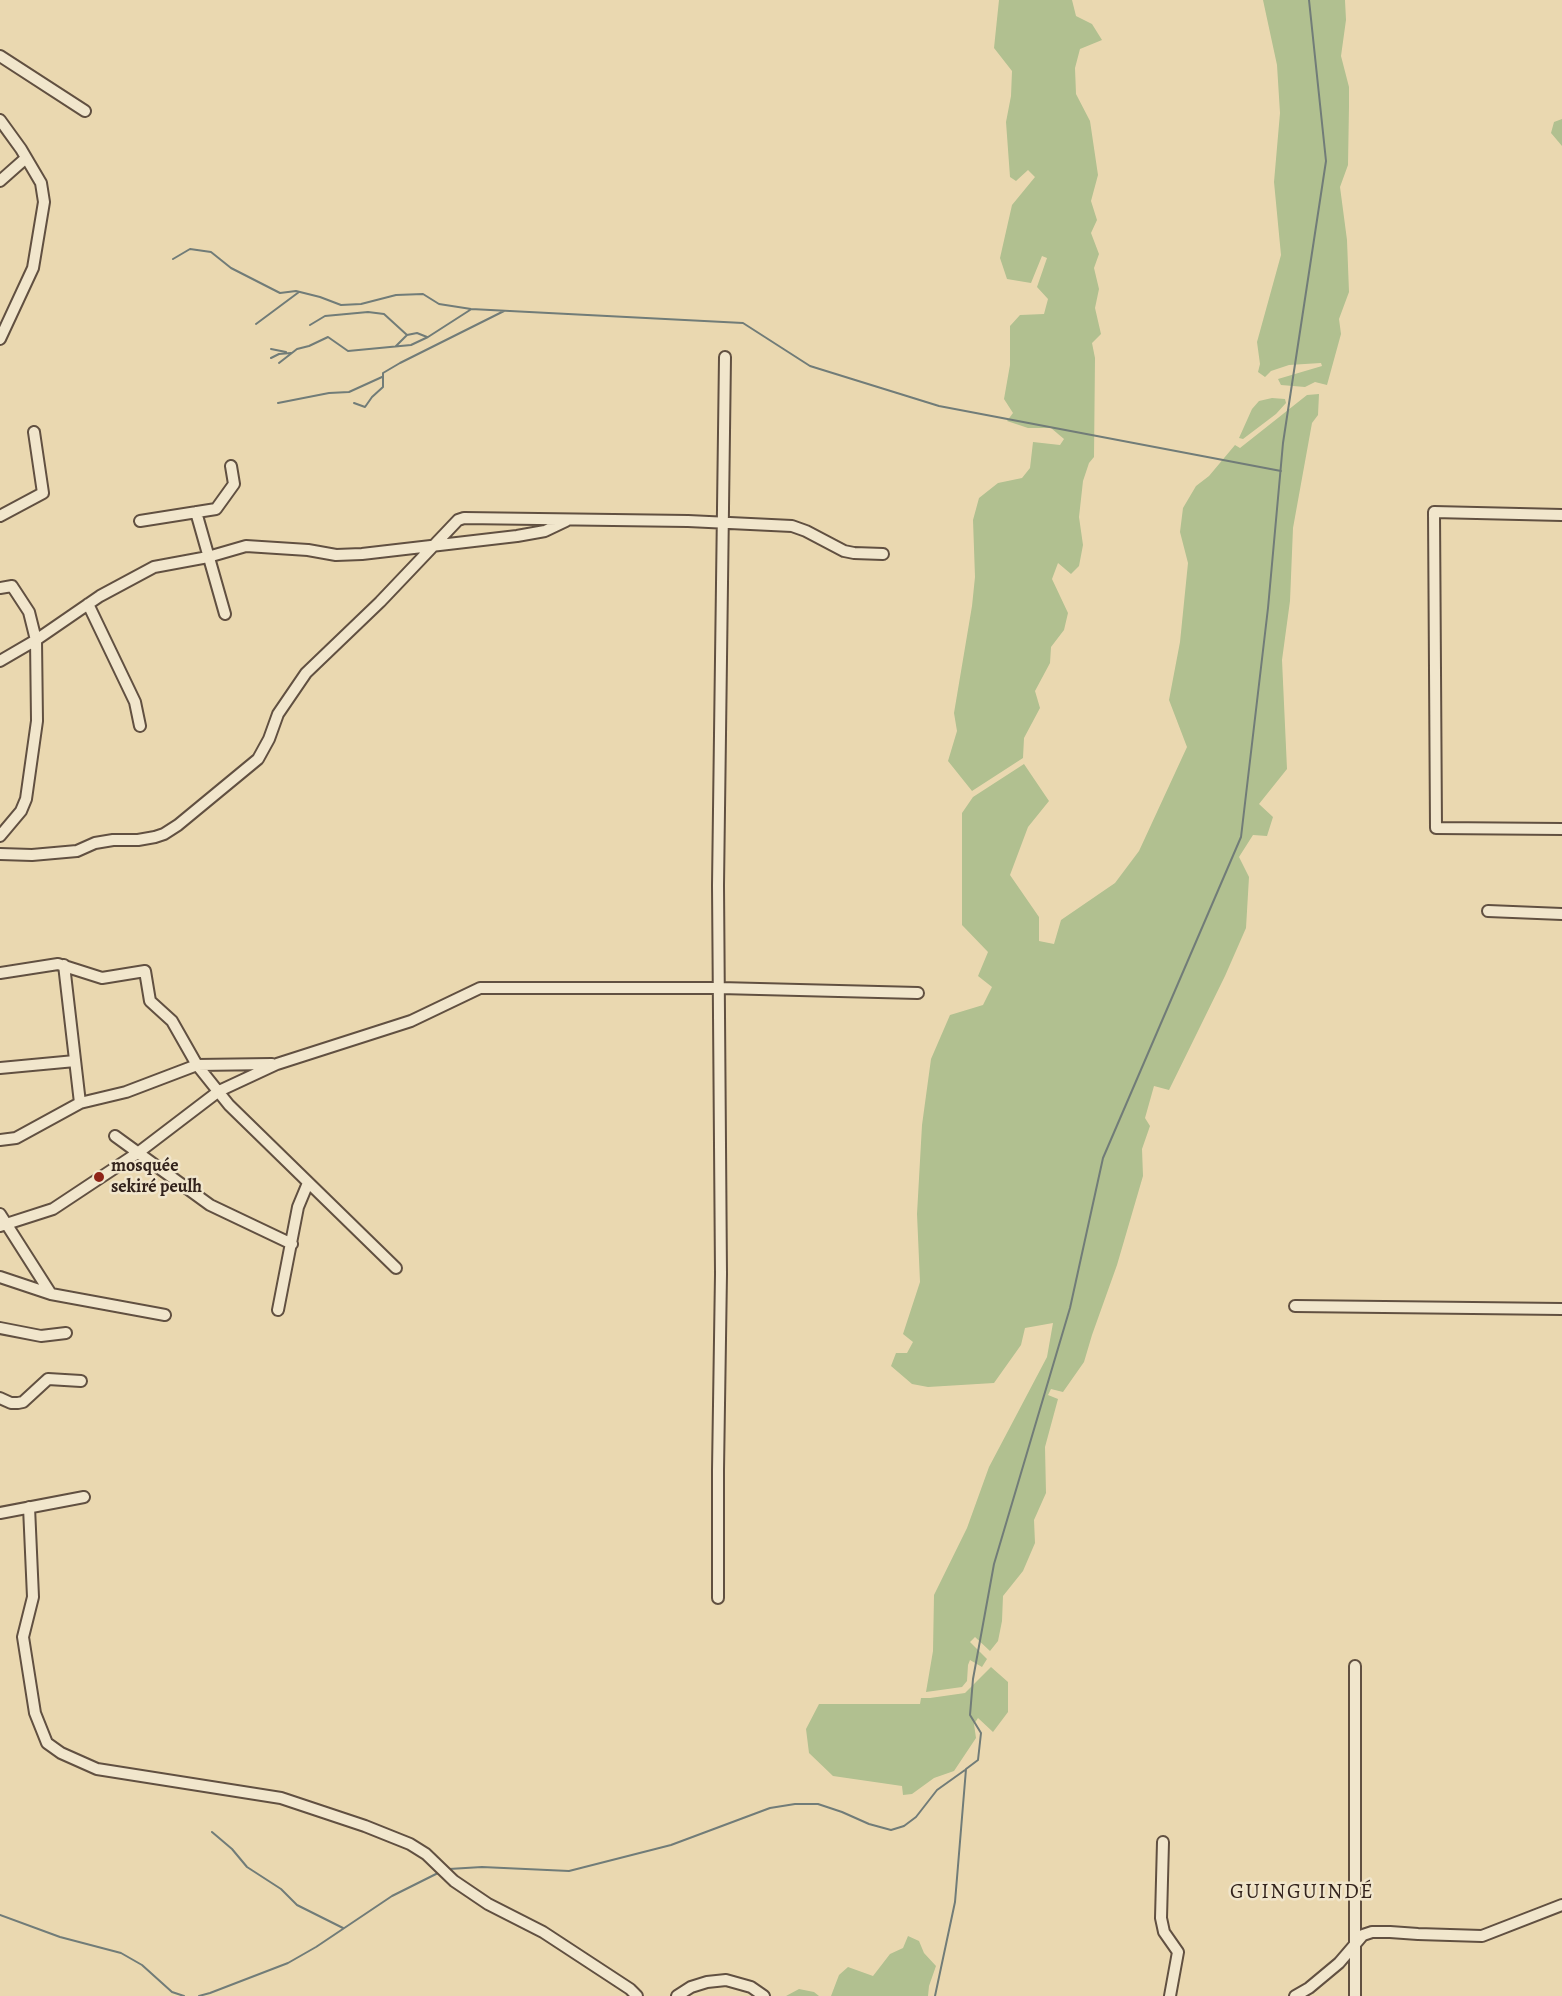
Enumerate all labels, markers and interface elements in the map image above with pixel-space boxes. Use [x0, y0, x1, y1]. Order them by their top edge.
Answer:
place label: mosquée sekiré peulh [111, 1156, 202, 1198]
marker: mosquée sekiré peulh [92, 1170, 106, 1184]
district label: GUINGUINDÉ [1230, 1880, 1374, 1906]

